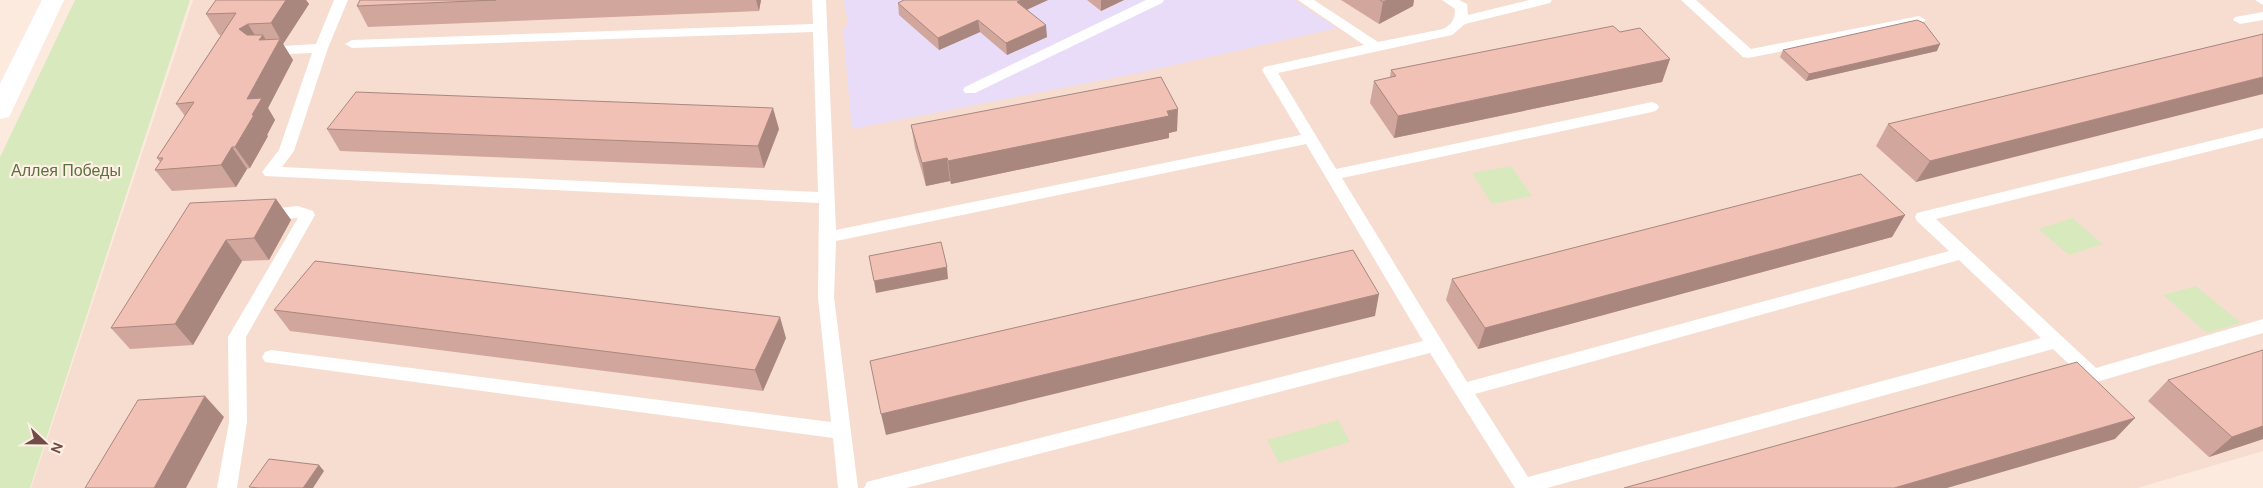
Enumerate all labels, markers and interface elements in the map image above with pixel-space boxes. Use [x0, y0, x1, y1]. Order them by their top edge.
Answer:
park label: Аллея Победы [11, 160, 121, 181]
north arrow [20, 418, 70, 468]
text: N [47, 440, 67, 456]

